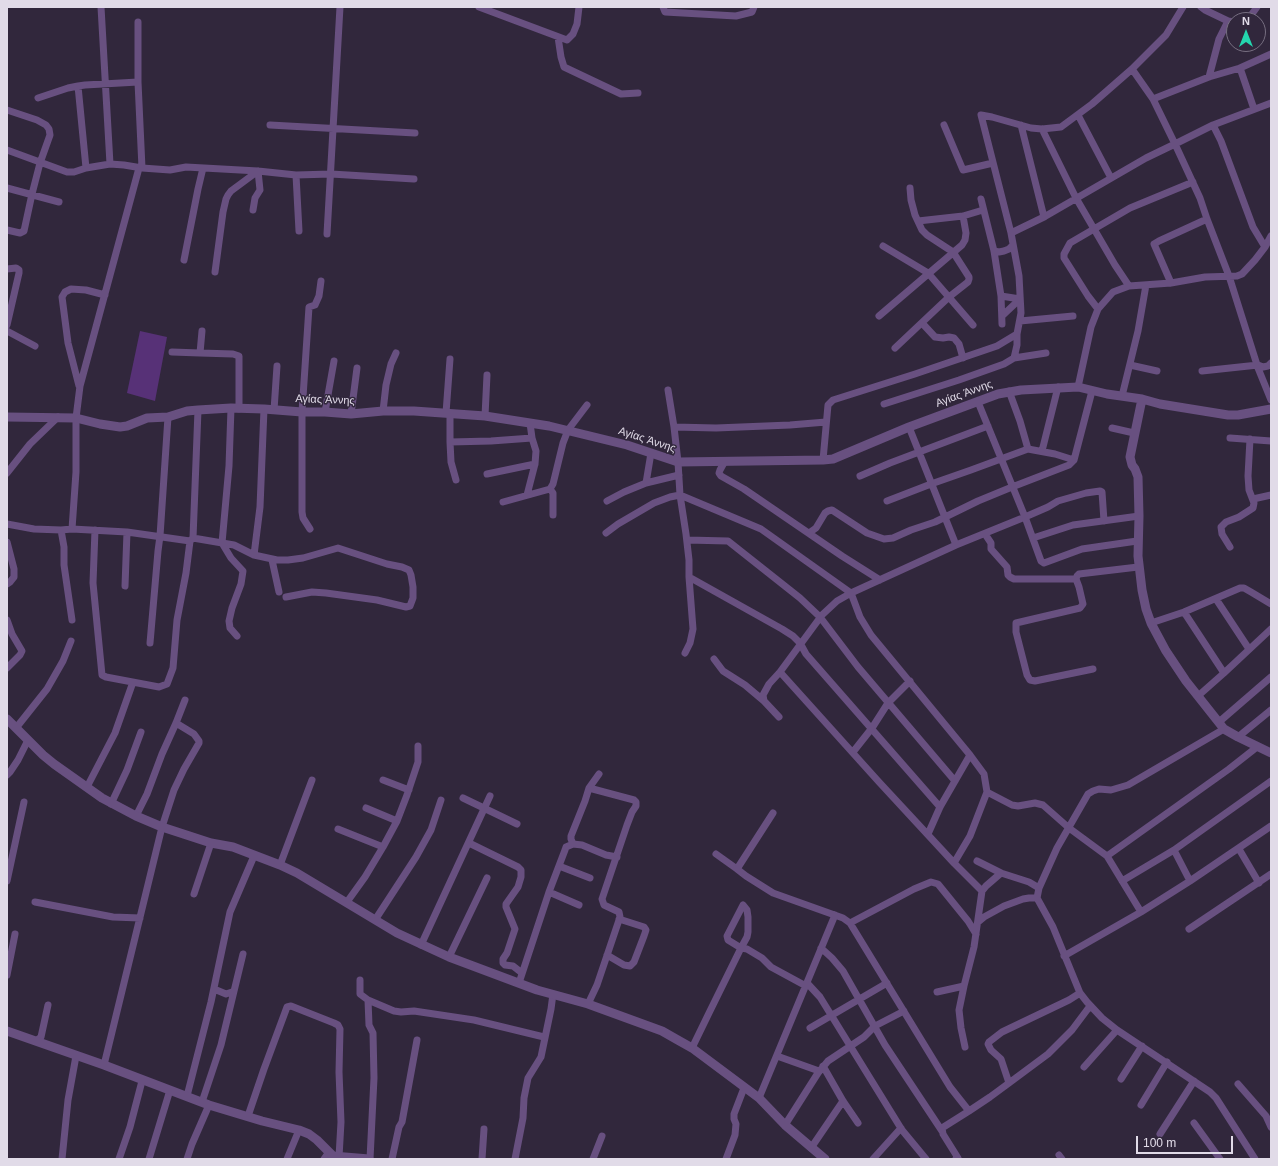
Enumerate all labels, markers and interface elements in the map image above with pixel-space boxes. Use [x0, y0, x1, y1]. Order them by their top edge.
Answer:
north arrow [1226, 12, 1266, 52]
text: N [1242, 15, 1250, 27]
street label: Αγίας Άννης [934, 378, 994, 410]
street label: Αγίας Άννης [295, 392, 355, 408]
street label: Αγίας Άννης [617, 425, 677, 455]
scale bar [1138, 1128, 1235, 1154]
text: 100 m [1143, 1136, 1176, 1150]

